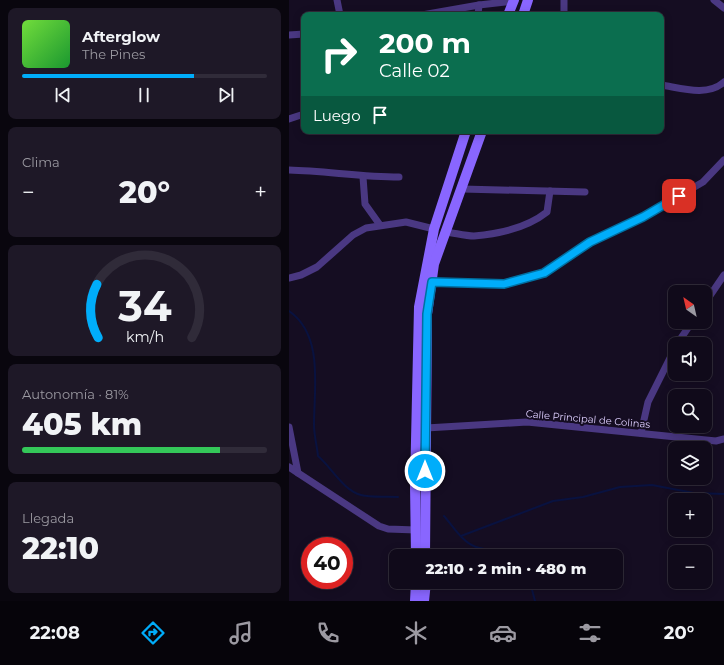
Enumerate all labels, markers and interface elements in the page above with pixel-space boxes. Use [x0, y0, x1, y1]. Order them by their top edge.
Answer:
text: 200 m [379, 26, 471, 60]
text: Afterglow [82, 27, 160, 46]
icon: right [313, 28, 365, 80]
text: The Pines [82, 46, 145, 62]
text: Calle 02 [379, 60, 450, 82]
icon: previous [52, 84, 74, 106]
icon: pause [133, 84, 155, 106]
icon: next [215, 84, 237, 106]
icon: arrive [369, 104, 391, 126]
text: Luego [313, 106, 361, 125]
text: Clima [22, 154, 60, 170]
text: 20° [119, 174, 170, 211]
text: − [22, 179, 35, 206]
text: + [254, 179, 267, 206]
pin [662, 179, 696, 213]
icon: arrive [668, 185, 690, 207]
text: 34 [117, 281, 171, 331]
north arrow [668, 285, 712, 329]
map controls [668, 285, 712, 589]
text: km/h [125, 328, 164, 346]
button: sound [668, 337, 712, 381]
text: Autonomía · 81% [22, 386, 129, 402]
button: search [668, 389, 712, 433]
text: 405 km [22, 406, 142, 443]
street label: Calle Principal de Colinas [525, 407, 651, 431]
button: layers [668, 441, 712, 485]
position arrow [404, 450, 446, 492]
button: + [668, 493, 712, 537]
text: Llegada [22, 510, 74, 526]
text: 22:10 [22, 530, 99, 567]
speed limit sign: 40 [301, 537, 353, 589]
button: − [668, 545, 712, 589]
text: 22:10 · 2 min · 480 m [426, 559, 586, 578]
icon: directions [139, 619, 167, 647]
icon: music [227, 619, 255, 647]
icon: phone [314, 619, 342, 647]
icon: climate [402, 619, 430, 647]
icon: car [489, 619, 517, 647]
icon: filters [576, 619, 604, 647]
text: 22:08 [30, 622, 80, 644]
text: 20° [664, 622, 694, 644]

